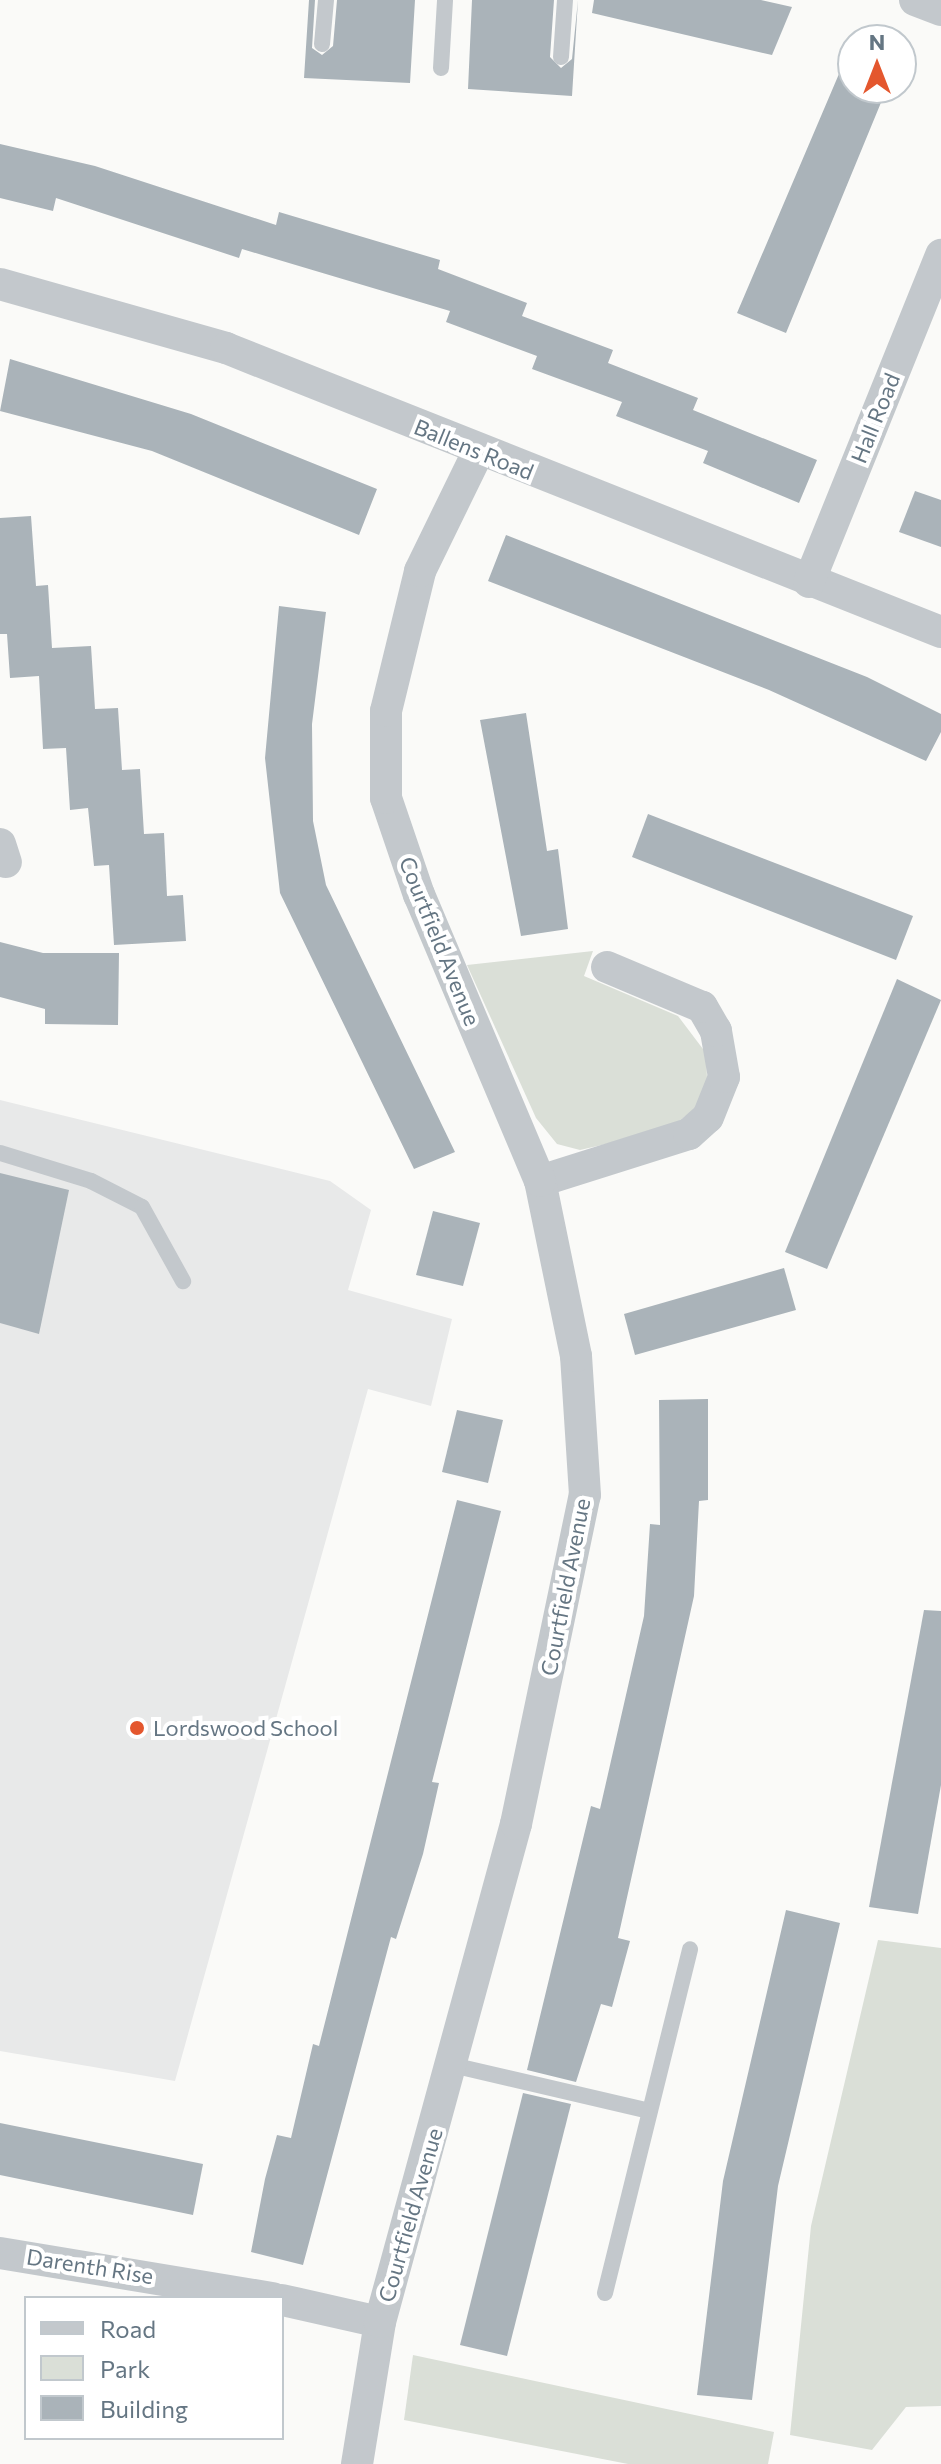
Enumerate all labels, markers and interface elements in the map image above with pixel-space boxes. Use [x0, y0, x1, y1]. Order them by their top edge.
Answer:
north arrow [837, 24, 917, 104]
text: N [869, 28, 885, 55]
street label: Hall Road [845, 369, 905, 467]
street label: Ballens Road [410, 413, 538, 485]
street label: Courtfield Avenue [394, 853, 486, 1029]
street label: Courtfield Avenue [535, 1496, 595, 1678]
place label: Lordswood School [153, 1715, 338, 1741]
marker: Lordswood School [128, 1719, 146, 1737]
street label: Courtfield Avenue [372, 2125, 448, 2305]
street label: Darenth Rise [25, 2243, 155, 2289]
legend [24, 2296, 284, 2440]
text: Road [100, 2314, 156, 2343]
text: Park [100, 2354, 150, 2383]
text: Building [100, 2394, 188, 2423]

